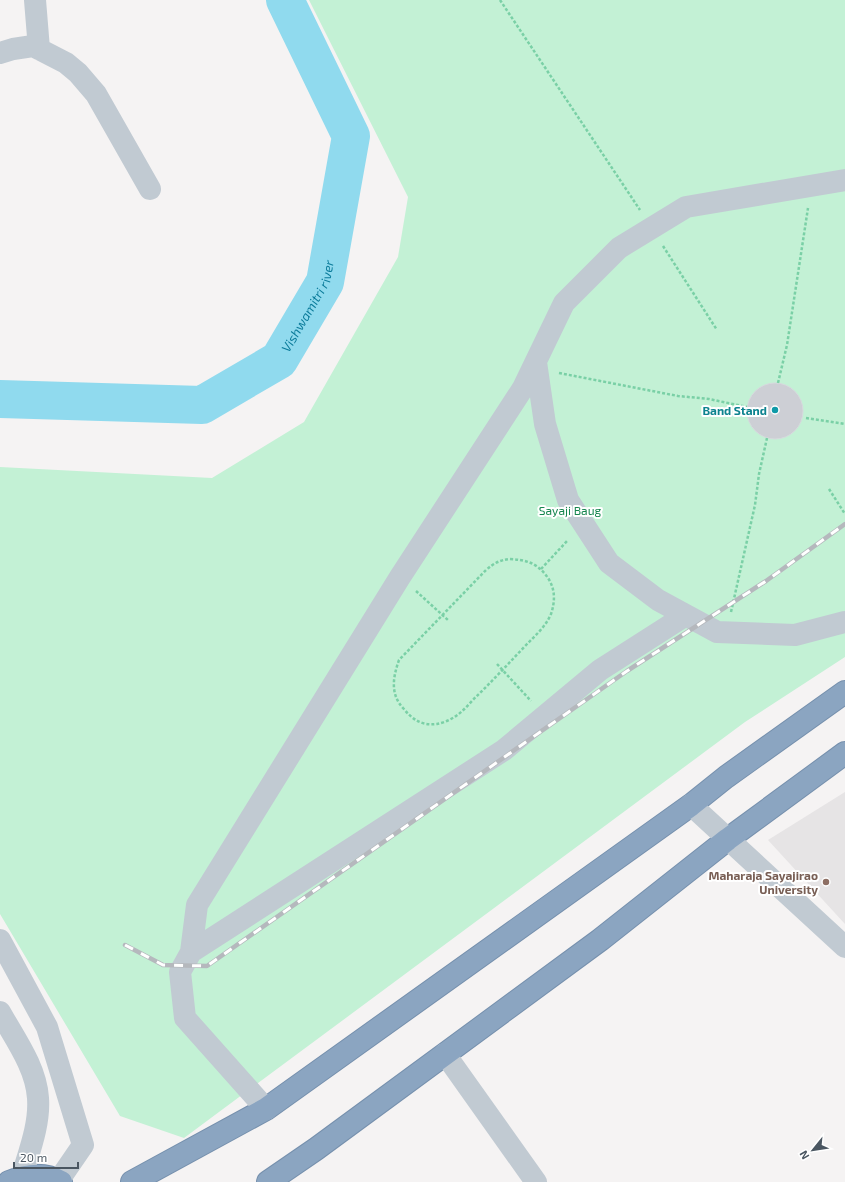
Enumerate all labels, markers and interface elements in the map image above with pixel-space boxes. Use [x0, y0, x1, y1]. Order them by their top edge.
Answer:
water label: Vishwamitri river [278, 258, 337, 355]
place label: Band Stand [702, 403, 767, 417]
marker: Band Stand [770, 405, 780, 415]
park label: Sayaji Baug [539, 503, 602, 518]
place label: Maharaja Sayajirao University [708, 868, 818, 897]
marker: Maharaja Sayajirao University [821, 877, 831, 887]
north arrow [793, 1130, 833, 1170]
scale bar [14, 1144, 78, 1170]
text: N [796, 1149, 812, 1162]
text: 20 m [20, 1150, 47, 1164]

